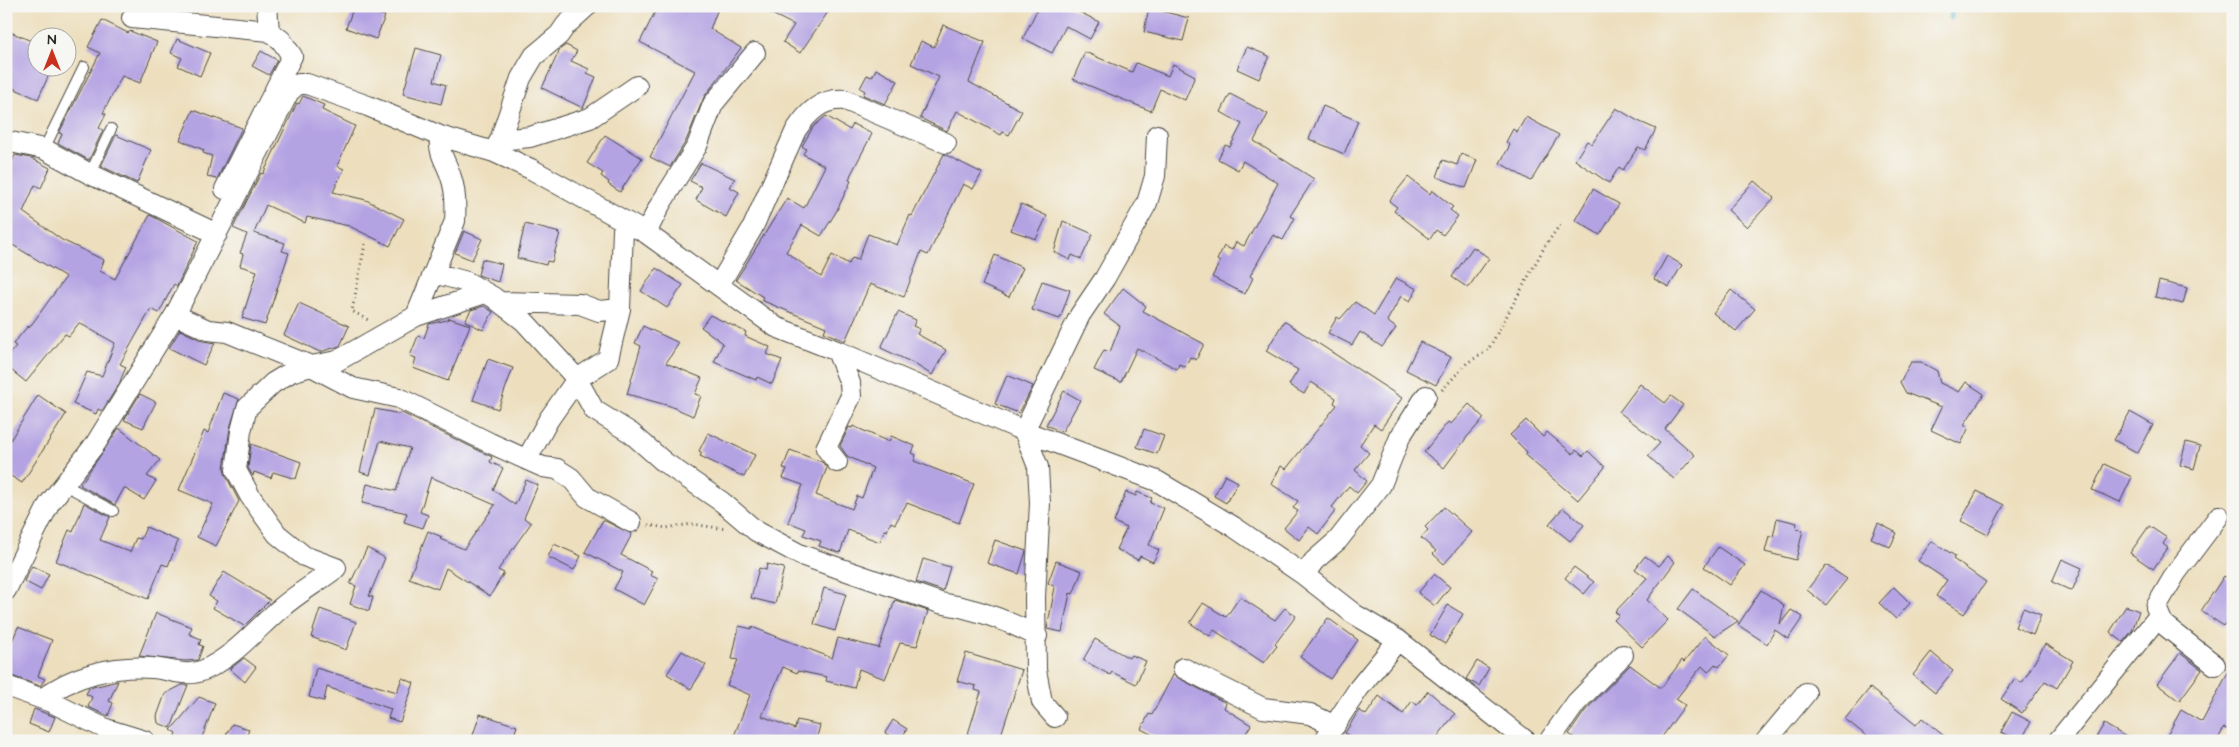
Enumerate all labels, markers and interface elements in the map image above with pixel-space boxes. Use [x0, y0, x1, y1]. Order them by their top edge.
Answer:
north arrow [28, 28, 78, 78]
text: N [48, 30, 57, 50]

